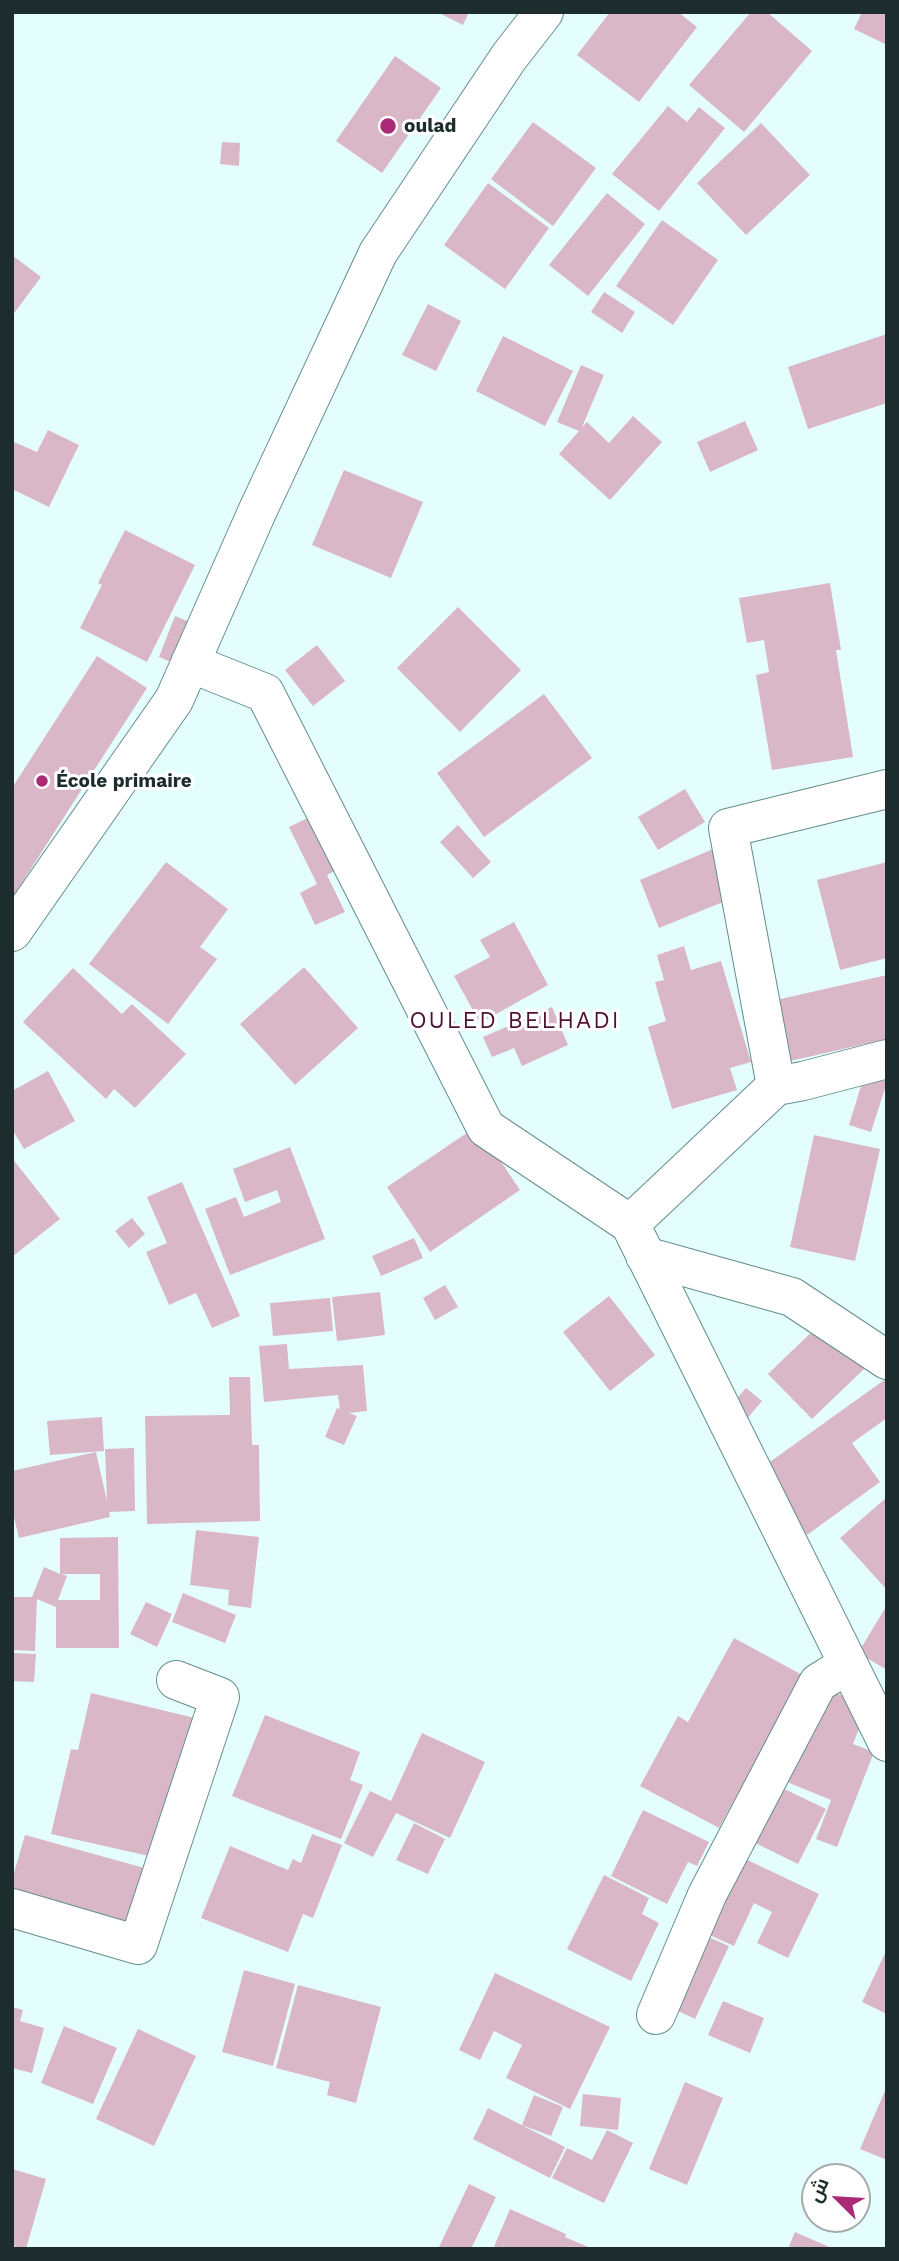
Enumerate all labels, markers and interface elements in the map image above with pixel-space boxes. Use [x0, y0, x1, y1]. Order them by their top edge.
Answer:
place label: oulad [404, 115, 456, 137]
marker: oulad [378, 116, 398, 136]
place label: École primaire [56, 770, 192, 792]
marker: École primaire [34, 773, 50, 789]
district label: OULED BELHADI [411, 1007, 619, 1035]
north arrow [801, 2163, 871, 2233]
text: ش [803, 2174, 834, 2206]

